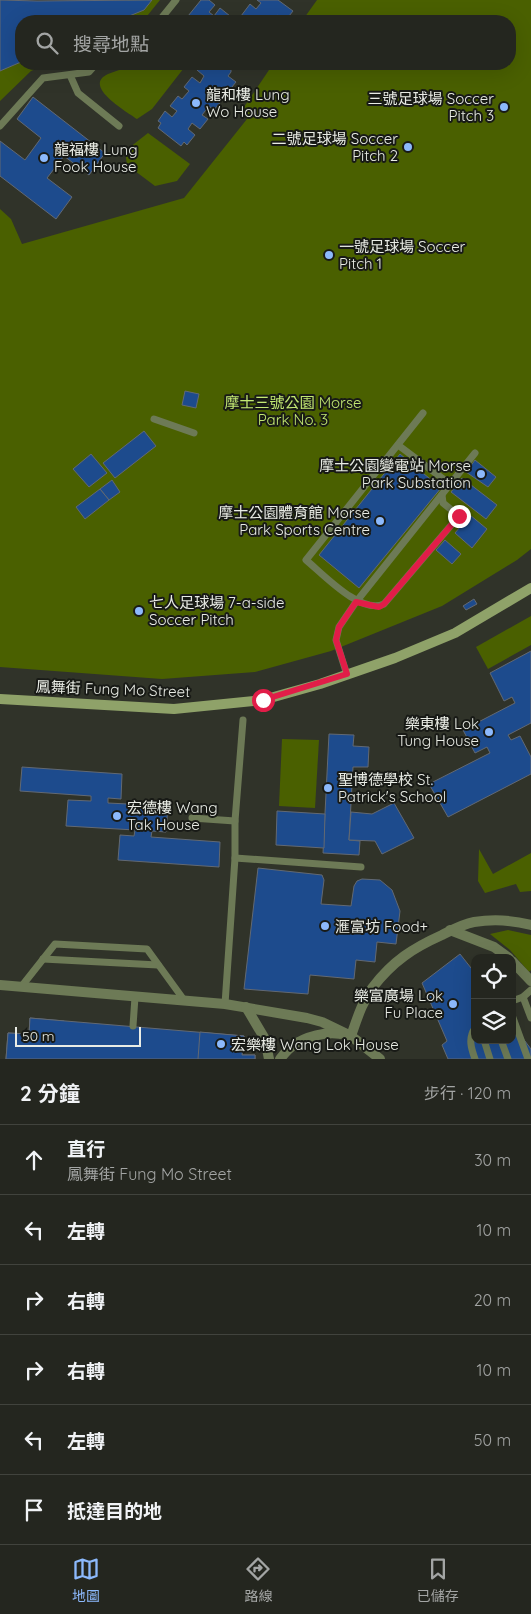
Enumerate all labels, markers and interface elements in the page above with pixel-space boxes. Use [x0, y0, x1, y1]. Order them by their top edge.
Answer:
search box [15, 15, 516, 70]
icon: search [33, 29, 61, 57]
text: 搜尋地點 [73, 32, 149, 56]
place label: 龍和樓 Lung Wo House [206, 85, 290, 121]
place label: 三號足球場 Soccer Pitch 3 [368, 89, 494, 125]
marker: 龍和樓 Lung Wo House [190, 97, 202, 109]
marker: 三號足球場 Soccer Pitch 3 [498, 101, 510, 113]
place label: 二號足球場 Soccer Pitch 2 [272, 129, 398, 165]
place label: 龍福樓 Lung Fook House [54, 140, 138, 176]
marker: 二號足球場 Soccer Pitch 2 [402, 141, 414, 153]
marker: 龍福樓 Lung Fook House [38, 152, 50, 164]
place label: 一號足球場 Soccer Pitch 1 [339, 237, 466, 273]
marker: 一號足球場 Soccer Pitch 1 [323, 249, 335, 261]
park label: 摩士三號公園 Morse Park No. 3 [225, 393, 361, 429]
place label: 摩士公園變電站 Morse Park Substation [319, 456, 471, 492]
marker: 摩士公園變電站 Morse Park Substation [475, 468, 487, 480]
place label: 摩士公園體育館 Morse Park Sports Centre [218, 503, 370, 539]
route end [448, 505, 471, 528]
marker: 摩士公園體育館 Morse Park Sports Centre [374, 515, 386, 527]
place label: 七人足球場 7-a-side Soccer Pitch [149, 593, 284, 629]
marker: 七人足球場 7-a-side Soccer Pitch [133, 605, 145, 617]
street label: 鳳舞街 Fung Mo Street [35, 677, 191, 701]
route start [252, 689, 275, 712]
place label: 樂東樓 Lok Tung House [397, 714, 479, 750]
marker: 樂東樓 Lok Tung House [483, 726, 495, 738]
place label: 聖博德學校 St. Patrick's School [338, 770, 446, 806]
marker: 聖博德學校 St. Patrick's School [322, 782, 334, 794]
place label: 宏德樓 Wang Tak House [127, 798, 218, 834]
marker: 宏德樓 Wang Tak House [111, 810, 123, 822]
place label: 滙富坊 Food+ [335, 917, 428, 936]
marker: 滙富坊 Food+ [319, 920, 331, 932]
map controls [471, 954, 516, 1044]
button: locate [471, 954, 516, 999]
place label: 樂富廣場 Lok Fu Place [354, 986, 443, 1022]
marker: 樂富廣場 Lok Fu Place [447, 998, 459, 1010]
button: layers [471, 999, 516, 1044]
scale bar [15, 1024, 141, 1047]
text: 50 m [22, 1027, 55, 1045]
place label: 宏樂樓 Wang Lok House [231, 1035, 399, 1054]
marker: 宏樂樓 Wang Lok House [215, 1038, 227, 1050]
text: 2 分鐘 [20, 1080, 80, 1106]
text: 步行 · 120 m [424, 1083, 511, 1103]
text: 直行 [67, 1137, 105, 1161]
icon: ahead [20, 1146, 48, 1174]
text: 30 m [474, 1150, 511, 1170]
text: 鳳舞街 Fung Mo Street [67, 1164, 232, 1184]
icon: left [20, 1216, 48, 1244]
text: 左轉 [67, 1219, 105, 1243]
text: 10 m [477, 1220, 511, 1240]
icon: right [20, 1286, 48, 1314]
text: 右轉 [67, 1289, 105, 1313]
text: 20 m [474, 1290, 511, 1310]
icon: right [20, 1356, 48, 1384]
text: 右轉 [67, 1359, 105, 1383]
text: 10 m [477, 1360, 511, 1380]
icon: left [20, 1426, 48, 1454]
text: 左轉 [67, 1429, 105, 1453]
text: 50 m [474, 1430, 511, 1450]
icon: arrive [20, 1496, 48, 1524]
text: 抵達目的地 [67, 1499, 162, 1523]
tab: 地圖 [72, 1555, 100, 1605]
tab: 路線 [244, 1555, 272, 1605]
tab: 已儲存 [417, 1555, 459, 1605]

